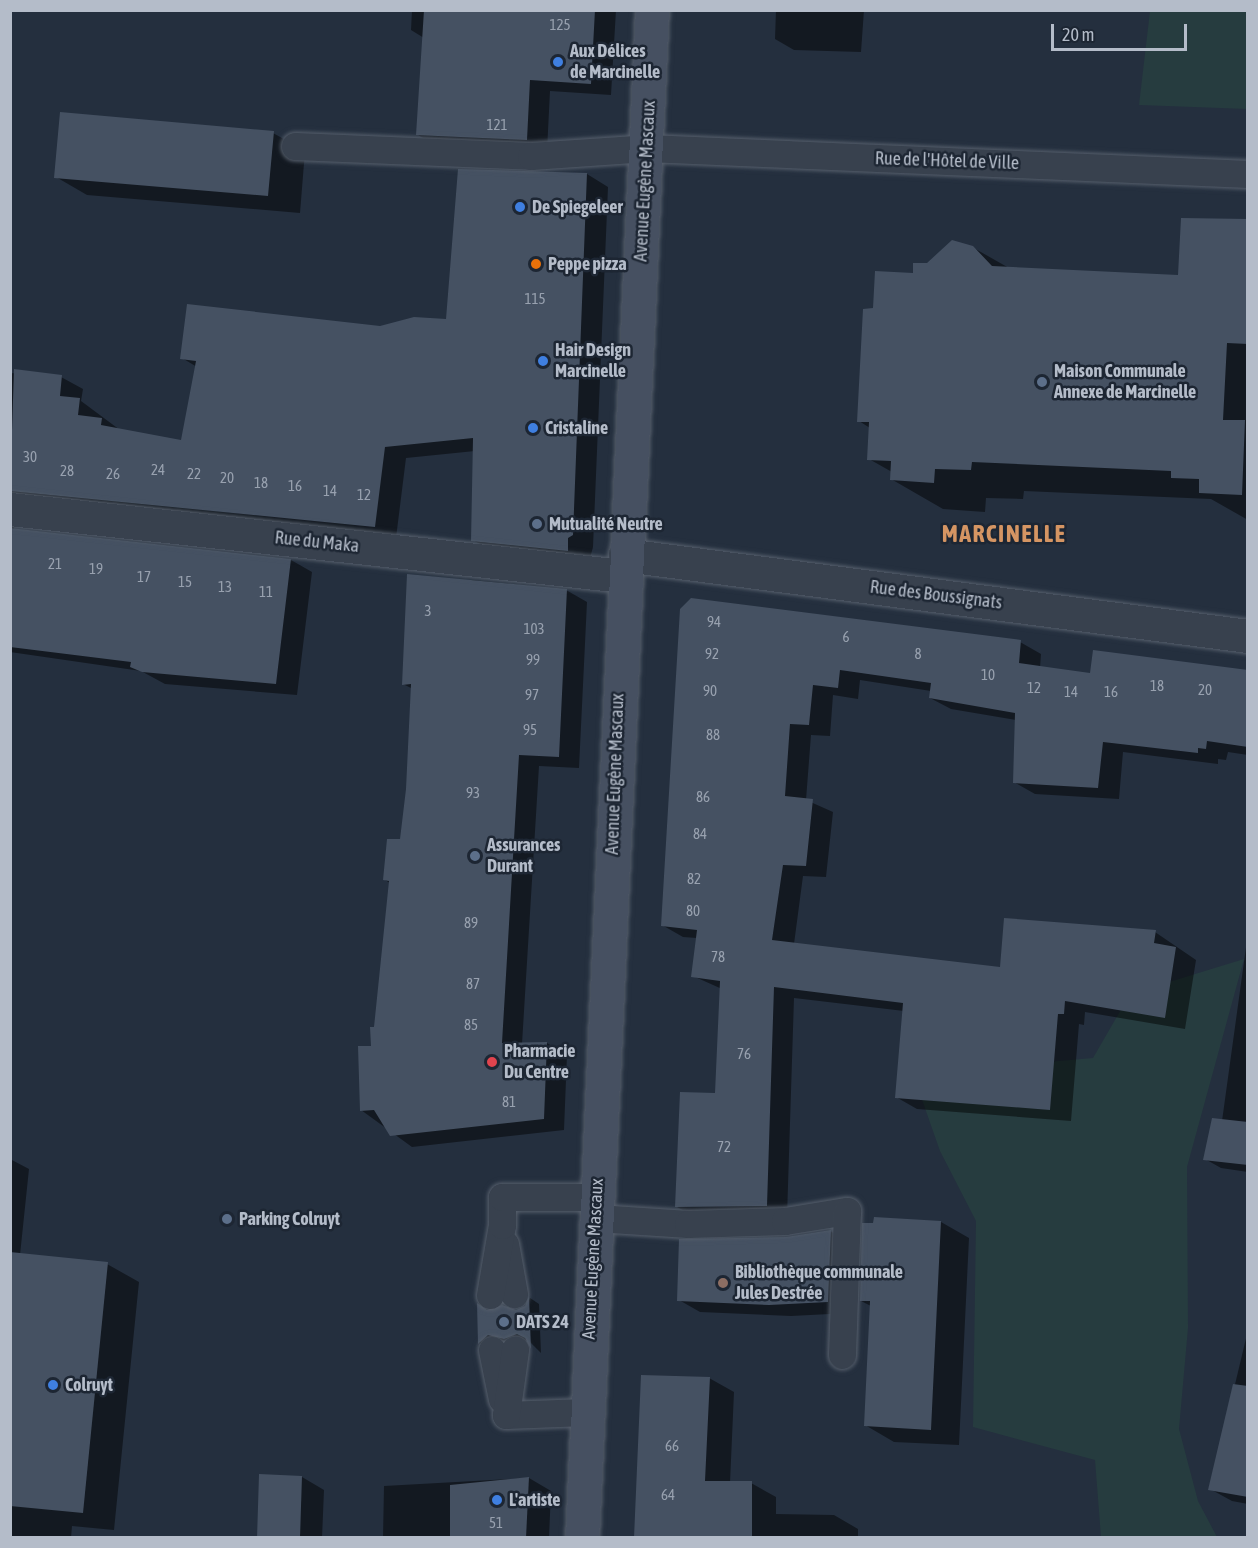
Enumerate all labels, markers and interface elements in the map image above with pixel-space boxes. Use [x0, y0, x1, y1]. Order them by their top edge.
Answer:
scale bar [1054, 12, 1190, 50]
house number: 125 [549, 16, 571, 34]
text: 20 m [1062, 24, 1094, 45]
place label: Aux Délices de Marcinelle [570, 41, 660, 84]
marker: Aux Délices de Marcinelle [551, 55, 565, 69]
street label: Avenue Eugène Mascaux [630, 100, 660, 262]
house number: 121 [486, 116, 508, 134]
street label: Rue de l'Hôtel de Ville [875, 148, 1019, 174]
place label: De Spiegeleer [532, 196, 623, 218]
marker: De Spiegeleer [513, 200, 527, 214]
place label: Peppe pizza [548, 253, 627, 275]
marker: Peppe pizza [529, 257, 543, 271]
house number: 115 [524, 290, 546, 308]
place label: Hair Design Marcinelle [555, 340, 631, 382]
marker: Hair Design Marcinelle [536, 354, 550, 368]
place label: Maison Communale Annexe de Marcinelle [1054, 361, 1196, 404]
marker: Maison Communale Annexe de Marcinelle [1035, 375, 1049, 389]
place label: Cristaline [545, 417, 608, 439]
marker: Cristaline [526, 421, 540, 435]
house number: 30 [23, 448, 37, 466]
house number: 24 [151, 461, 165, 479]
house number: 28 [60, 462, 74, 480]
house number: 26 [106, 465, 120, 483]
house number: 22 [187, 465, 201, 483]
house number: 20 [220, 469, 234, 487]
house number: 18 [254, 474, 268, 492]
house number: 16 [288, 477, 302, 495]
house number: 14 [323, 482, 337, 500]
house number: 12 [357, 486, 371, 504]
place label: Mutualité Neutre [549, 513, 663, 535]
marker: Mutualité Neutre [530, 517, 544, 531]
district label: MARCINELLE [942, 520, 1066, 548]
street label: Rue du Maka [274, 527, 360, 557]
house number: 21 [48, 555, 62, 573]
house number: 19 [89, 560, 103, 578]
house number: 17 [137, 568, 151, 586]
house number: 15 [178, 573, 192, 591]
street label: Rue des Boussignats [869, 576, 1003, 614]
house number: 13 [218, 578, 232, 596]
house number: 11 [259, 583, 273, 601]
house number: 3 [424, 602, 432, 620]
house number: 94 [707, 613, 721, 631]
house number: 103 [523, 620, 545, 638]
house number: 6 [842, 628, 850, 646]
house number: 92 [705, 645, 719, 663]
house number: 8 [914, 645, 922, 663]
house number: 99 [526, 651, 540, 669]
house number: 10 [981, 666, 995, 684]
house number: 18 [1150, 677, 1164, 695]
house number: 12 [1027, 679, 1041, 697]
house number: 20 [1198, 681, 1212, 699]
house number: 90 [703, 682, 717, 700]
house number: 14 [1064, 683, 1078, 701]
house number: 16 [1104, 683, 1118, 701]
house number: 97 [525, 686, 539, 704]
street label: Avenue Eugène Mascaux [601, 693, 629, 855]
house number: 95 [523, 721, 537, 739]
house number: 88 [706, 726, 720, 744]
house number: 93 [466, 784, 480, 802]
house number: 86 [696, 788, 710, 806]
house number: 84 [693, 825, 707, 843]
place label: Assurances Durant [487, 835, 560, 878]
marker: Assurances Durant [468, 849, 482, 863]
house number: 82 [687, 870, 701, 888]
house number: 80 [686, 902, 700, 920]
house number: 89 [464, 914, 478, 932]
house number: 78 [711, 948, 725, 966]
house number: 87 [466, 975, 480, 993]
house number: 85 [464, 1016, 478, 1034]
place label: Pharmacie Du Centre [504, 1041, 576, 1084]
house number: 76 [737, 1045, 751, 1063]
marker: Pharmacie Du Centre [485, 1055, 499, 1069]
house number: 81 [502, 1093, 516, 1111]
house number: 72 [717, 1138, 731, 1156]
street label: Avenue Eugène Mascaux [578, 1178, 608, 1340]
place label: Parking Colruyt [239, 1208, 340, 1230]
marker: Parking Colruyt [220, 1212, 234, 1226]
place label: Bibliothèque communale Jules Destrée [735, 1262, 903, 1304]
marker: Bibliothèque communale Jules Destrée [716, 1276, 730, 1290]
place label: DATS 24 [516, 1311, 569, 1333]
marker: DATS 24 [497, 1315, 511, 1329]
place label: Colruyt [65, 1374, 113, 1396]
marker: Colruyt [46, 1378, 60, 1392]
house number: 66 [665, 1437, 679, 1455]
house number: 64 [661, 1486, 675, 1504]
place label: L'artiste [509, 1489, 560, 1511]
marker: L'artiste [490, 1493, 504, 1507]
house number: 51 [489, 1514, 503, 1532]

